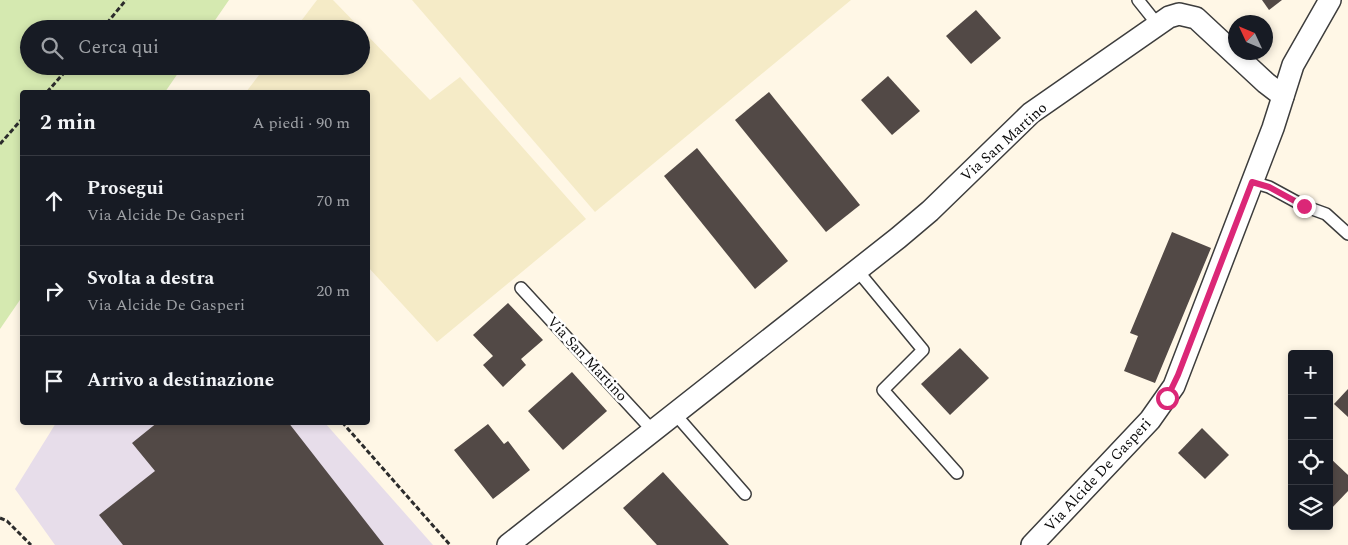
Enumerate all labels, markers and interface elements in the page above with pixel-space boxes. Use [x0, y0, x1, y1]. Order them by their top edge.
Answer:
north arrow [1228, 15, 1273, 60]
search box [20, 20, 370, 75]
text: Cerca qui [78, 33, 159, 62]
icon: search [38, 34, 66, 62]
street label: Via San Martino [956, 97, 1052, 187]
text: 2 min [40, 107, 96, 139]
text: A piedi · 90 m [252, 111, 350, 135]
text: Prosegui [87, 174, 164, 203]
icon: ahead [40, 187, 68, 215]
text: 70 m [316, 189, 350, 213]
route end [1293, 195, 1316, 218]
text: Via Alcide De Gasperi [87, 203, 245, 227]
text: Svolta a destra [87, 264, 214, 293]
icon: right [40, 277, 68, 305]
text: 20 m [316, 279, 350, 303]
text: Via Alcide De Gasperi [87, 293, 245, 317]
street label: Via San Martino [541, 311, 633, 407]
map controls [1288, 350, 1333, 530]
button: + [1288, 350, 1333, 395]
text: Arrivo a destinazione [87, 366, 274, 395]
icon: arrive [40, 367, 68, 395]
route start [1156, 387, 1179, 410]
button: − [1288, 395, 1333, 440]
street label: Via Alcide De Gasperi [1039, 413, 1157, 537]
button: locate [1288, 440, 1333, 485]
button: layers [1288, 485, 1333, 530]

